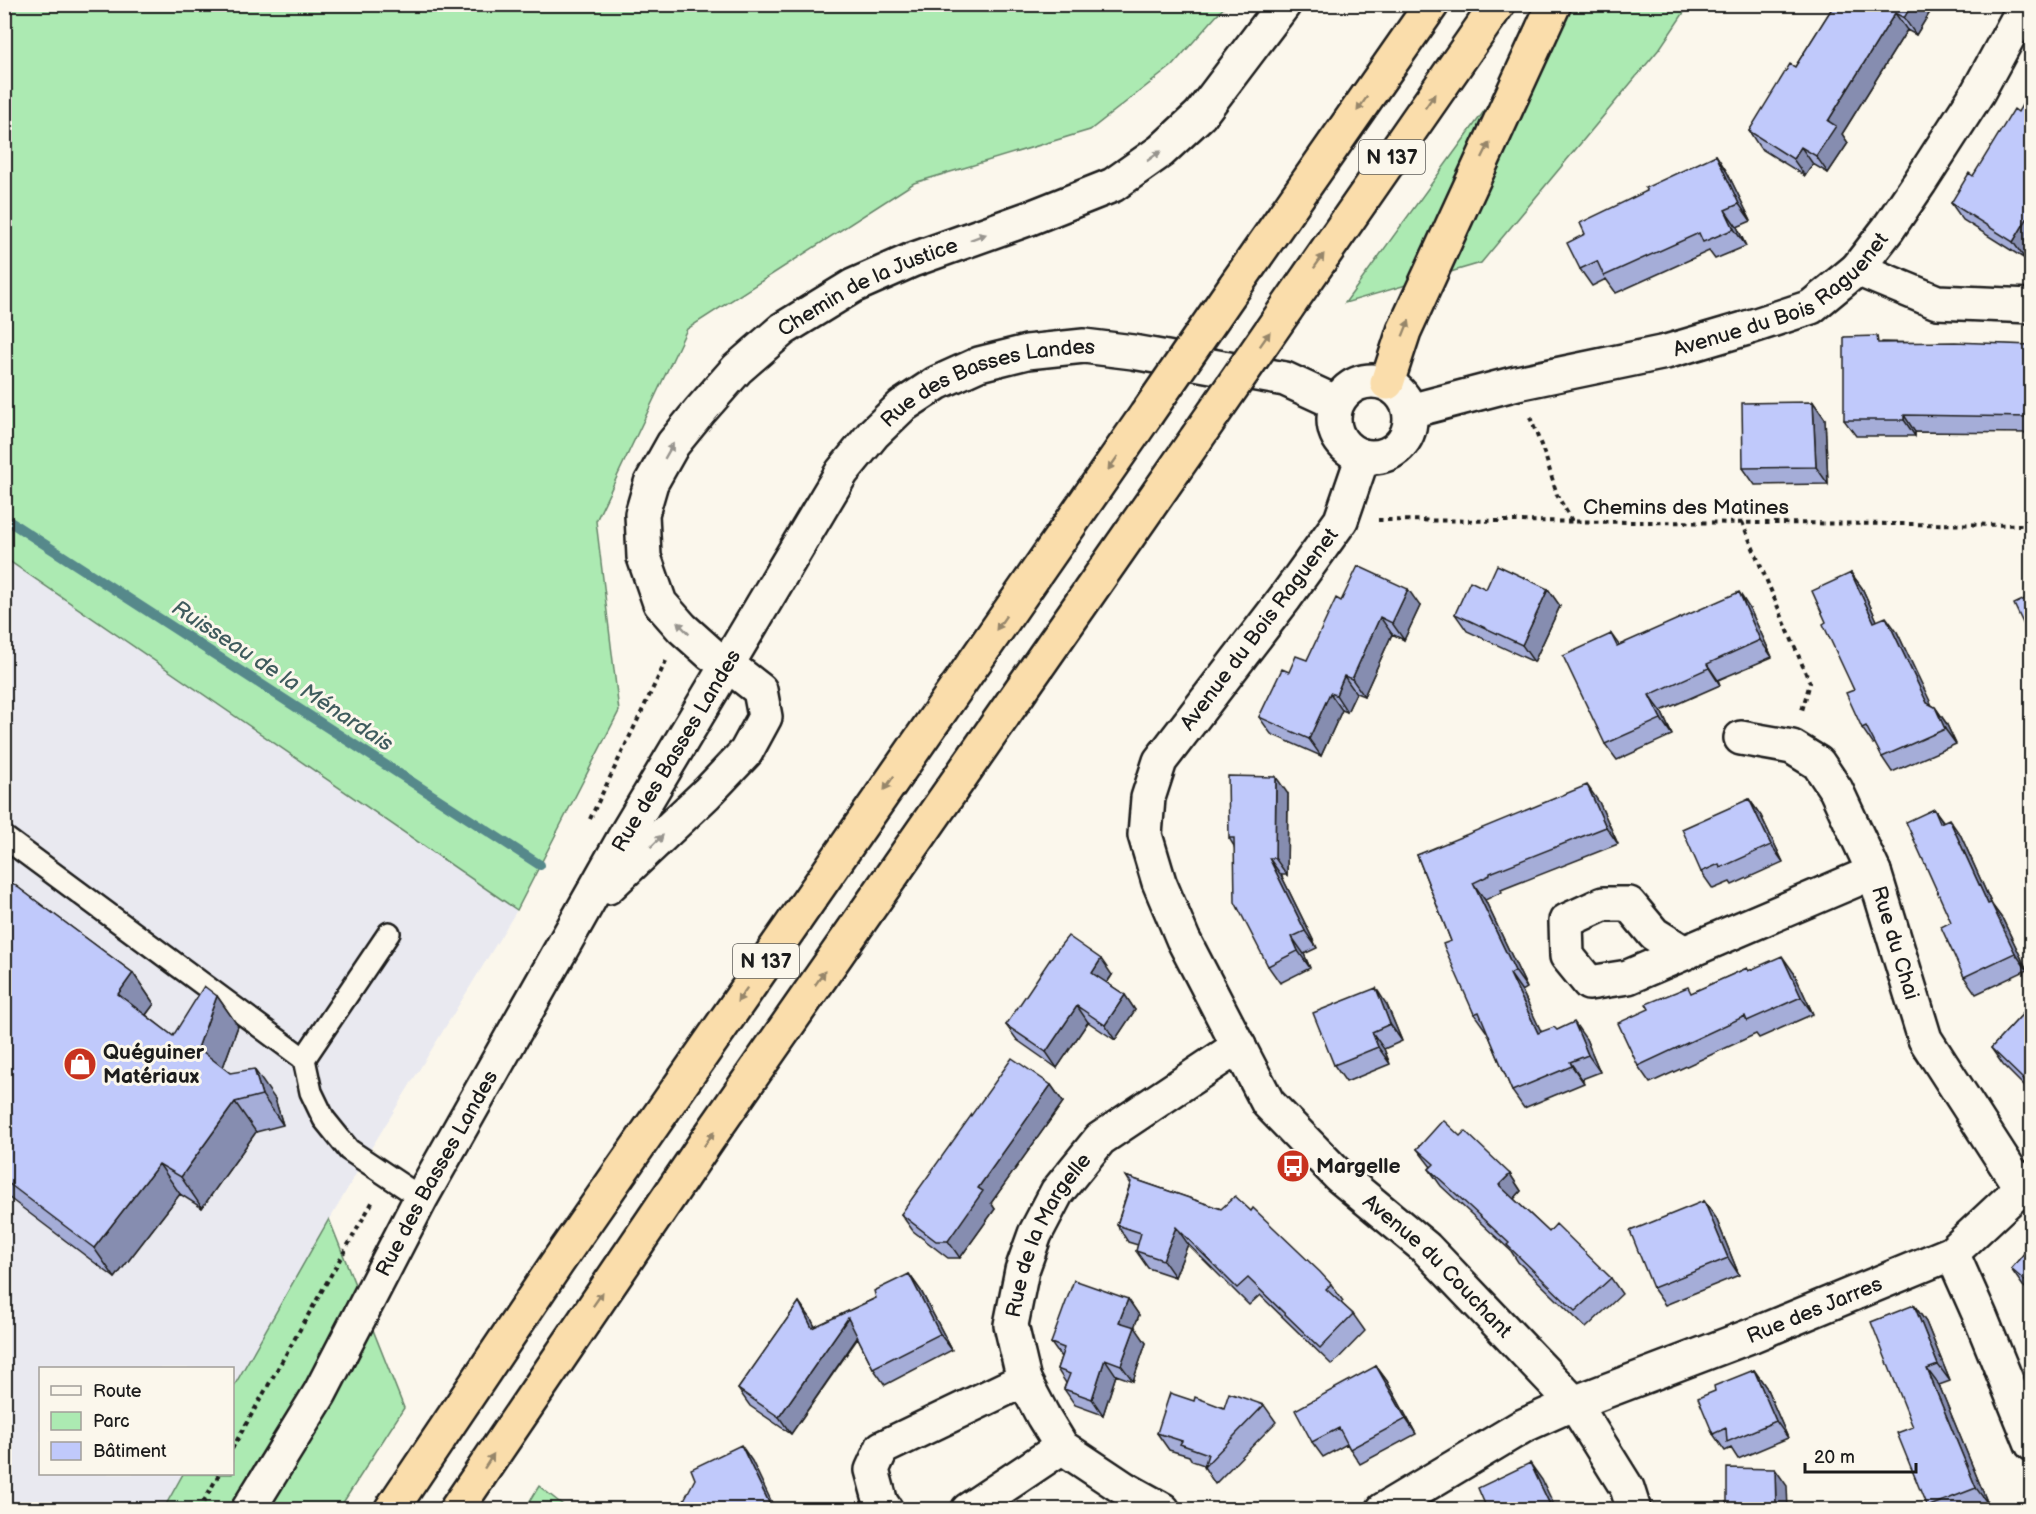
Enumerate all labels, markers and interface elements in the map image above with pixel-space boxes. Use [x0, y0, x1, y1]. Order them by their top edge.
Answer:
one-way arrow [1424, 94, 1436, 110]
one-way arrow [1356, 96, 1368, 112]
road number: N 137 [1359, 140, 1425, 174]
one-way arrow [1482, 142, 1491, 159]
one-way arrow [1146, 150, 1162, 162]
street label: Avenue du Bois Raguenet [1670, 227, 1894, 362]
one-way arrow [969, 231, 987, 241]
street label: Chemin de la Justice [773, 233, 961, 342]
one-way arrow [1313, 254, 1325, 270]
one-way arrow [1402, 319, 1411, 337]
one-way arrow [1259, 332, 1271, 348]
street label: Rue des Basses Landes [876, 334, 1097, 433]
one-way arrow [664, 443, 675, 459]
one-way arrow [1107, 455, 1119, 471]
street label: Chemins des Matines [1583, 495, 1789, 520]
street label: Avenue du Bois Raguenet [1175, 523, 1344, 735]
water label: Ruisseau de la Ménardais [167, 595, 398, 758]
one-way arrow [995, 615, 1007, 631]
one-way arrow [676, 621, 690, 635]
street label: Rue des Basses Landes [607, 645, 746, 856]
one-way arrow [884, 775, 895, 791]
one-way arrow [650, 834, 664, 848]
street label: Rue du Chai [1866, 883, 1924, 1003]
road number: N 137 [733, 944, 799, 978]
one-way arrow [814, 971, 826, 987]
one-way arrow [737, 987, 748, 1003]
place label: Quéguiner Matériaux [103, 1040, 205, 1089]
shop icon: Quéguiner Matériaux [62, 1046, 98, 1082]
street label: Rue des Basses Landes [371, 1066, 503, 1281]
one-way arrow [703, 1131, 715, 1147]
street label: Rue de la Margelle [1001, 1148, 1097, 1320]
bus stop icon: Margelle [1275, 1148, 1311, 1184]
place label: Margelle [1316, 1154, 1401, 1179]
street label: Avenue du Couchant [1358, 1189, 1517, 1343]
street label: Rue des Jarres [1743, 1271, 1886, 1349]
one-way arrow [592, 1292, 604, 1308]
legend [39, 1367, 234, 1475]
text: Route [93, 1381, 142, 1402]
text: Parc [93, 1411, 130, 1432]
scale bar [1805, 1436, 1916, 1474]
text: Bâtiment [93, 1441, 167, 1462]
text: 20 m [1814, 1447, 1855, 1468]
one-way arrow [483, 1453, 495, 1469]

